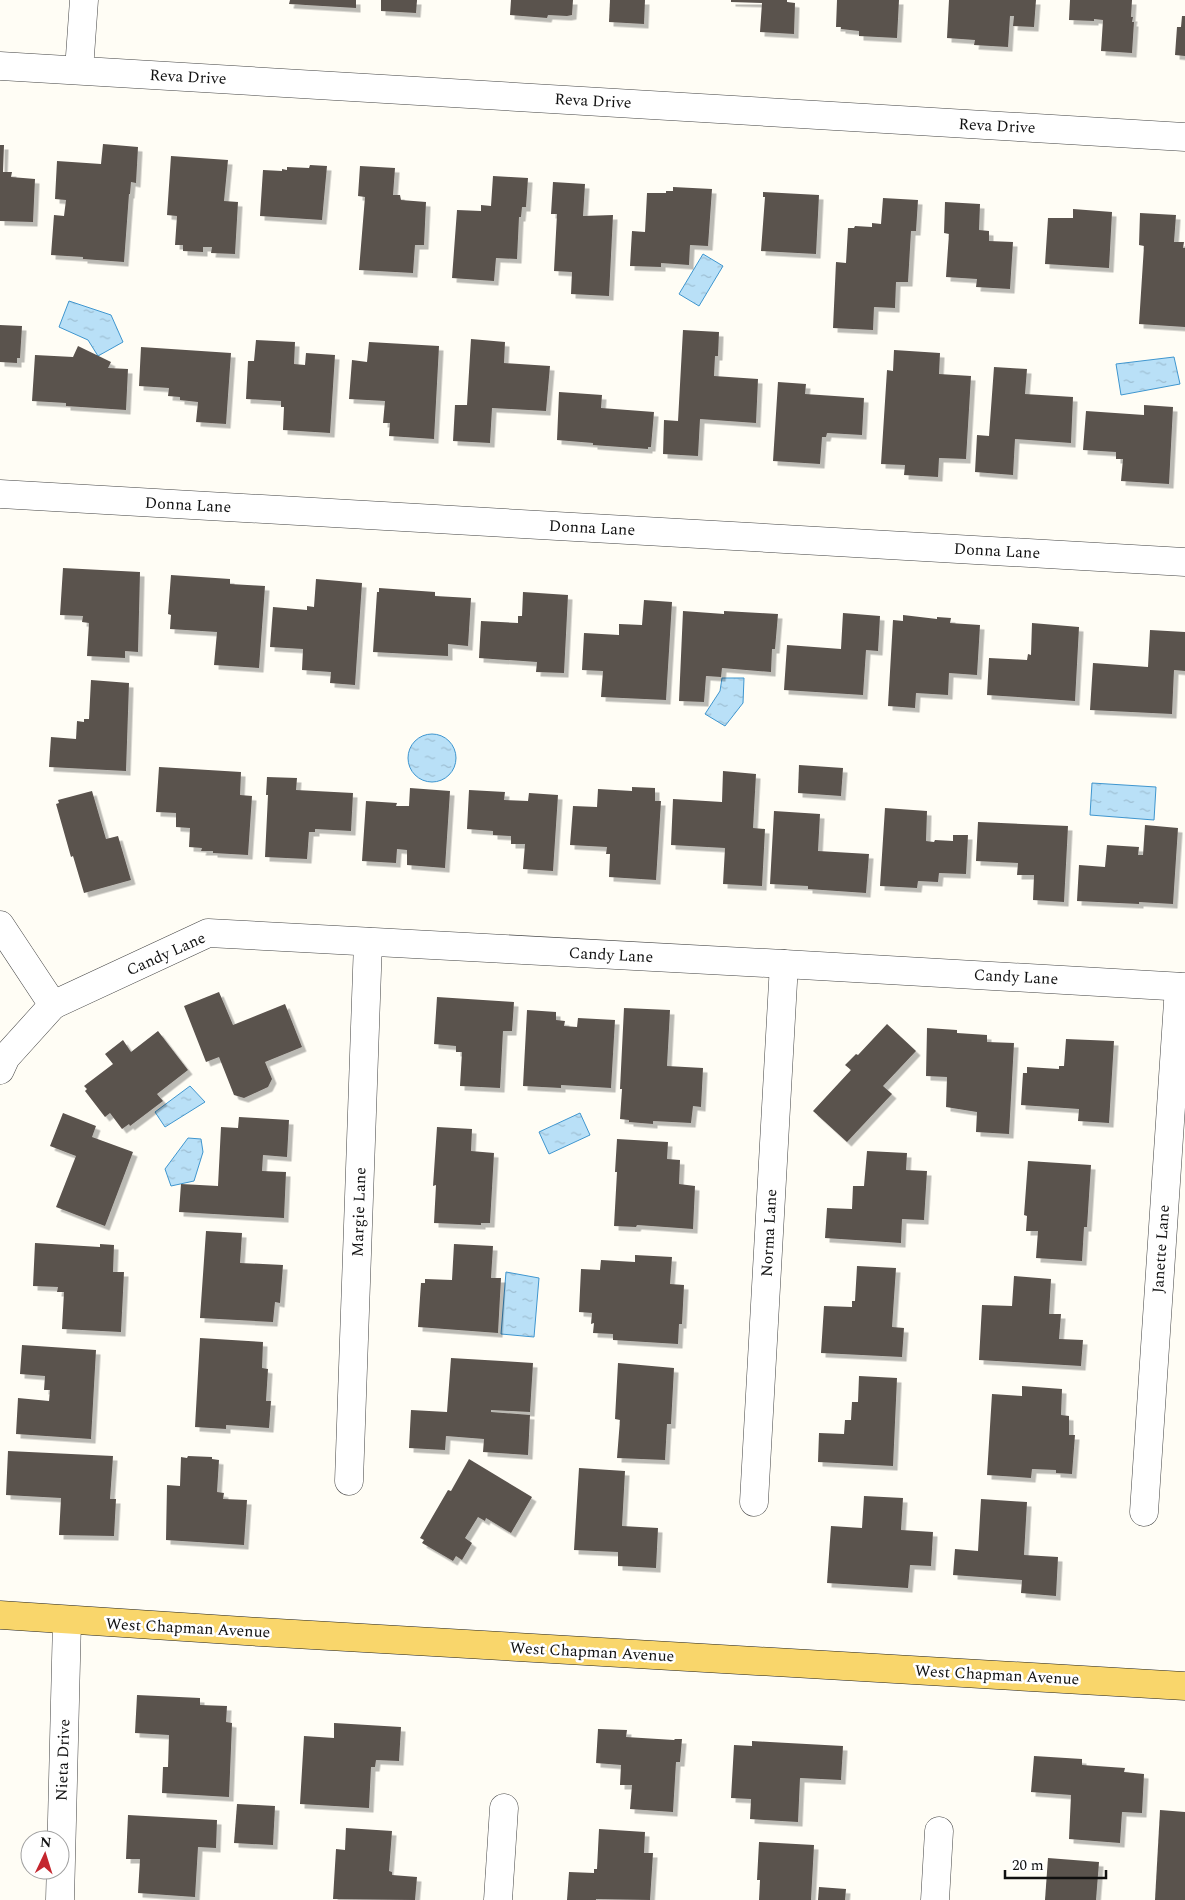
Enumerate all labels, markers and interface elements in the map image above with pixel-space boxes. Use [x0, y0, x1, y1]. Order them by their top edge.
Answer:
street label: Reva Drive [149, 63, 227, 91]
street label: Reva Drive [554, 87, 632, 115]
street label: Reva Drive [958, 112, 1036, 140]
street label: Donna Lane [144, 491, 232, 519]
street label: Donna Lane [548, 514, 636, 542]
street label: Donna Lane [953, 537, 1041, 565]
street label: Candy Lane [123, 926, 209, 982]
street label: Candy Lane [568, 941, 654, 969]
street label: Candy Lane [973, 963, 1059, 991]
street label: Margie Lane [345, 1167, 373, 1257]
street label: Norma Lane [755, 1188, 783, 1278]
street label: Janette Lane [1146, 1204, 1176, 1294]
street label: West Chapman Avenue [105, 1612, 271, 1644]
street label: West Chapman Avenue [509, 1636, 675, 1668]
street label: West Chapman Avenue [914, 1659, 1080, 1691]
street label: Nieta Drive [50, 1718, 76, 1802]
north arrow [20, 1830, 70, 1880]
text: N [39, 1832, 52, 1853]
scale bar [1005, 1848, 1106, 1880]
text: 20 m [1012, 1854, 1044, 1877]

